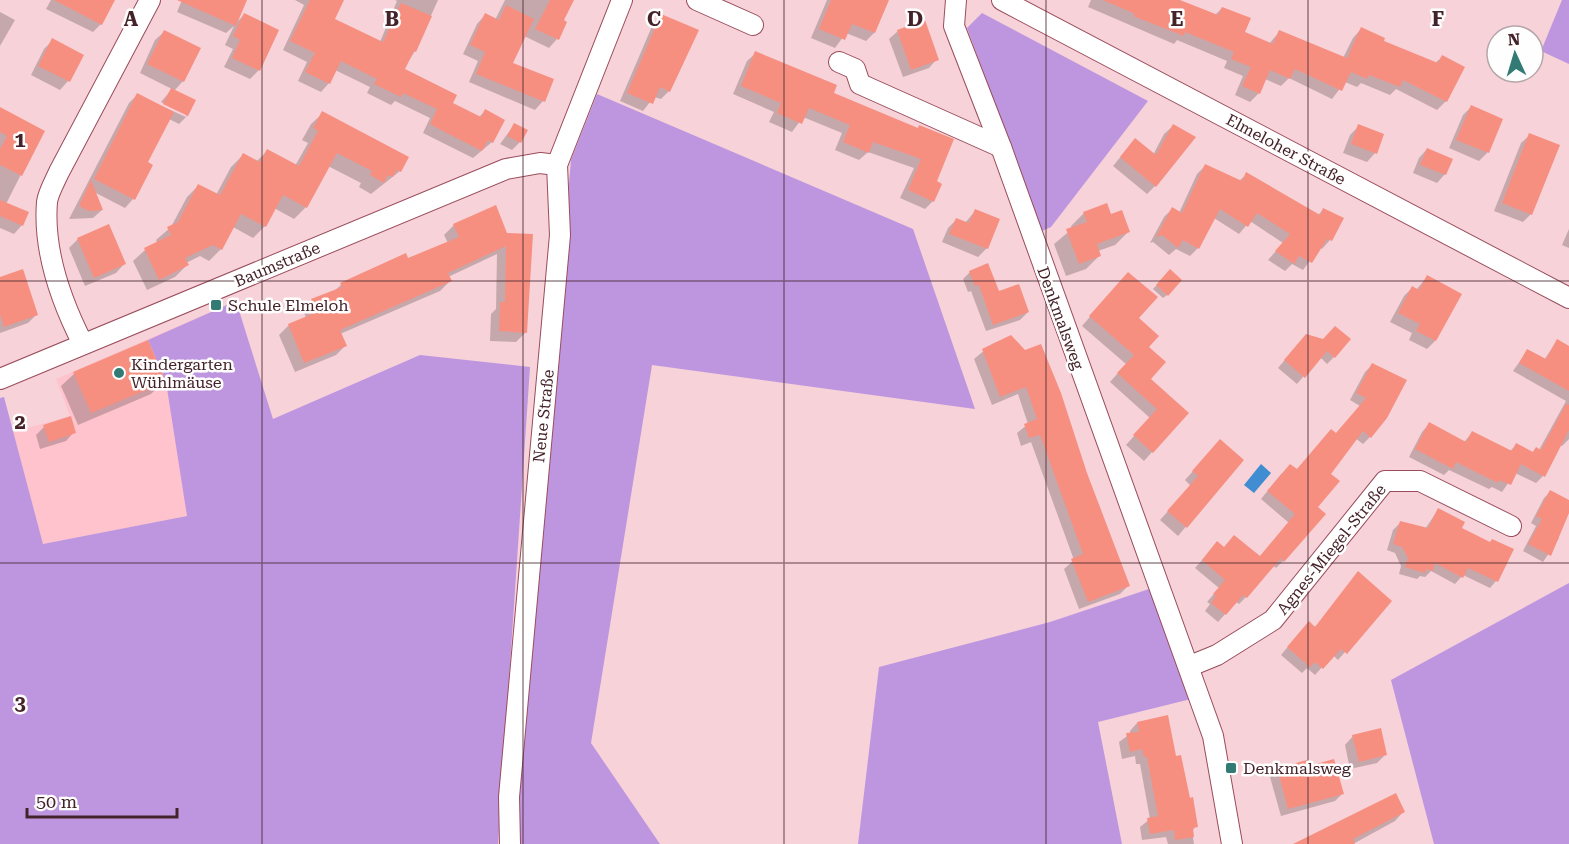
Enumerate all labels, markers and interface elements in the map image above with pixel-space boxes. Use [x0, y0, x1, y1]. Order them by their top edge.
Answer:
text: A [124, 7, 139, 31]
text: B [385, 7, 399, 31]
text: C [647, 7, 661, 31]
text: D [907, 7, 923, 31]
text: E [1171, 7, 1184, 31]
text: F [1432, 7, 1444, 31]
north arrow [1485, 24, 1545, 84]
text: N [1507, 30, 1521, 49]
street label: Elmeloher Straße [1223, 110, 1349, 189]
text: 1 [14, 128, 26, 152]
street label: Baumstraße [231, 238, 323, 291]
street label: Denkmalsweg [1033, 264, 1088, 373]
place label: Schule Elmeloh [228, 296, 349, 315]
marker: Schule Elmeloh [209, 298, 223, 312]
place label: Kindergarten Wühlmäuse [131, 355, 233, 392]
marker: Kindergarten Wühlmäuse [112, 366, 126, 380]
street label: Neue Straße [529, 368, 558, 464]
text: 2 [14, 410, 26, 434]
street label: Agnes-Miegel-Straße [1273, 480, 1390, 618]
text: 3 [14, 691, 26, 715]
place label: Denkmalsweg [1243, 759, 1352, 778]
marker: Denkmalsweg [1224, 761, 1238, 775]
scale bar [27, 781, 177, 819]
text: 50 m [36, 791, 77, 812]

